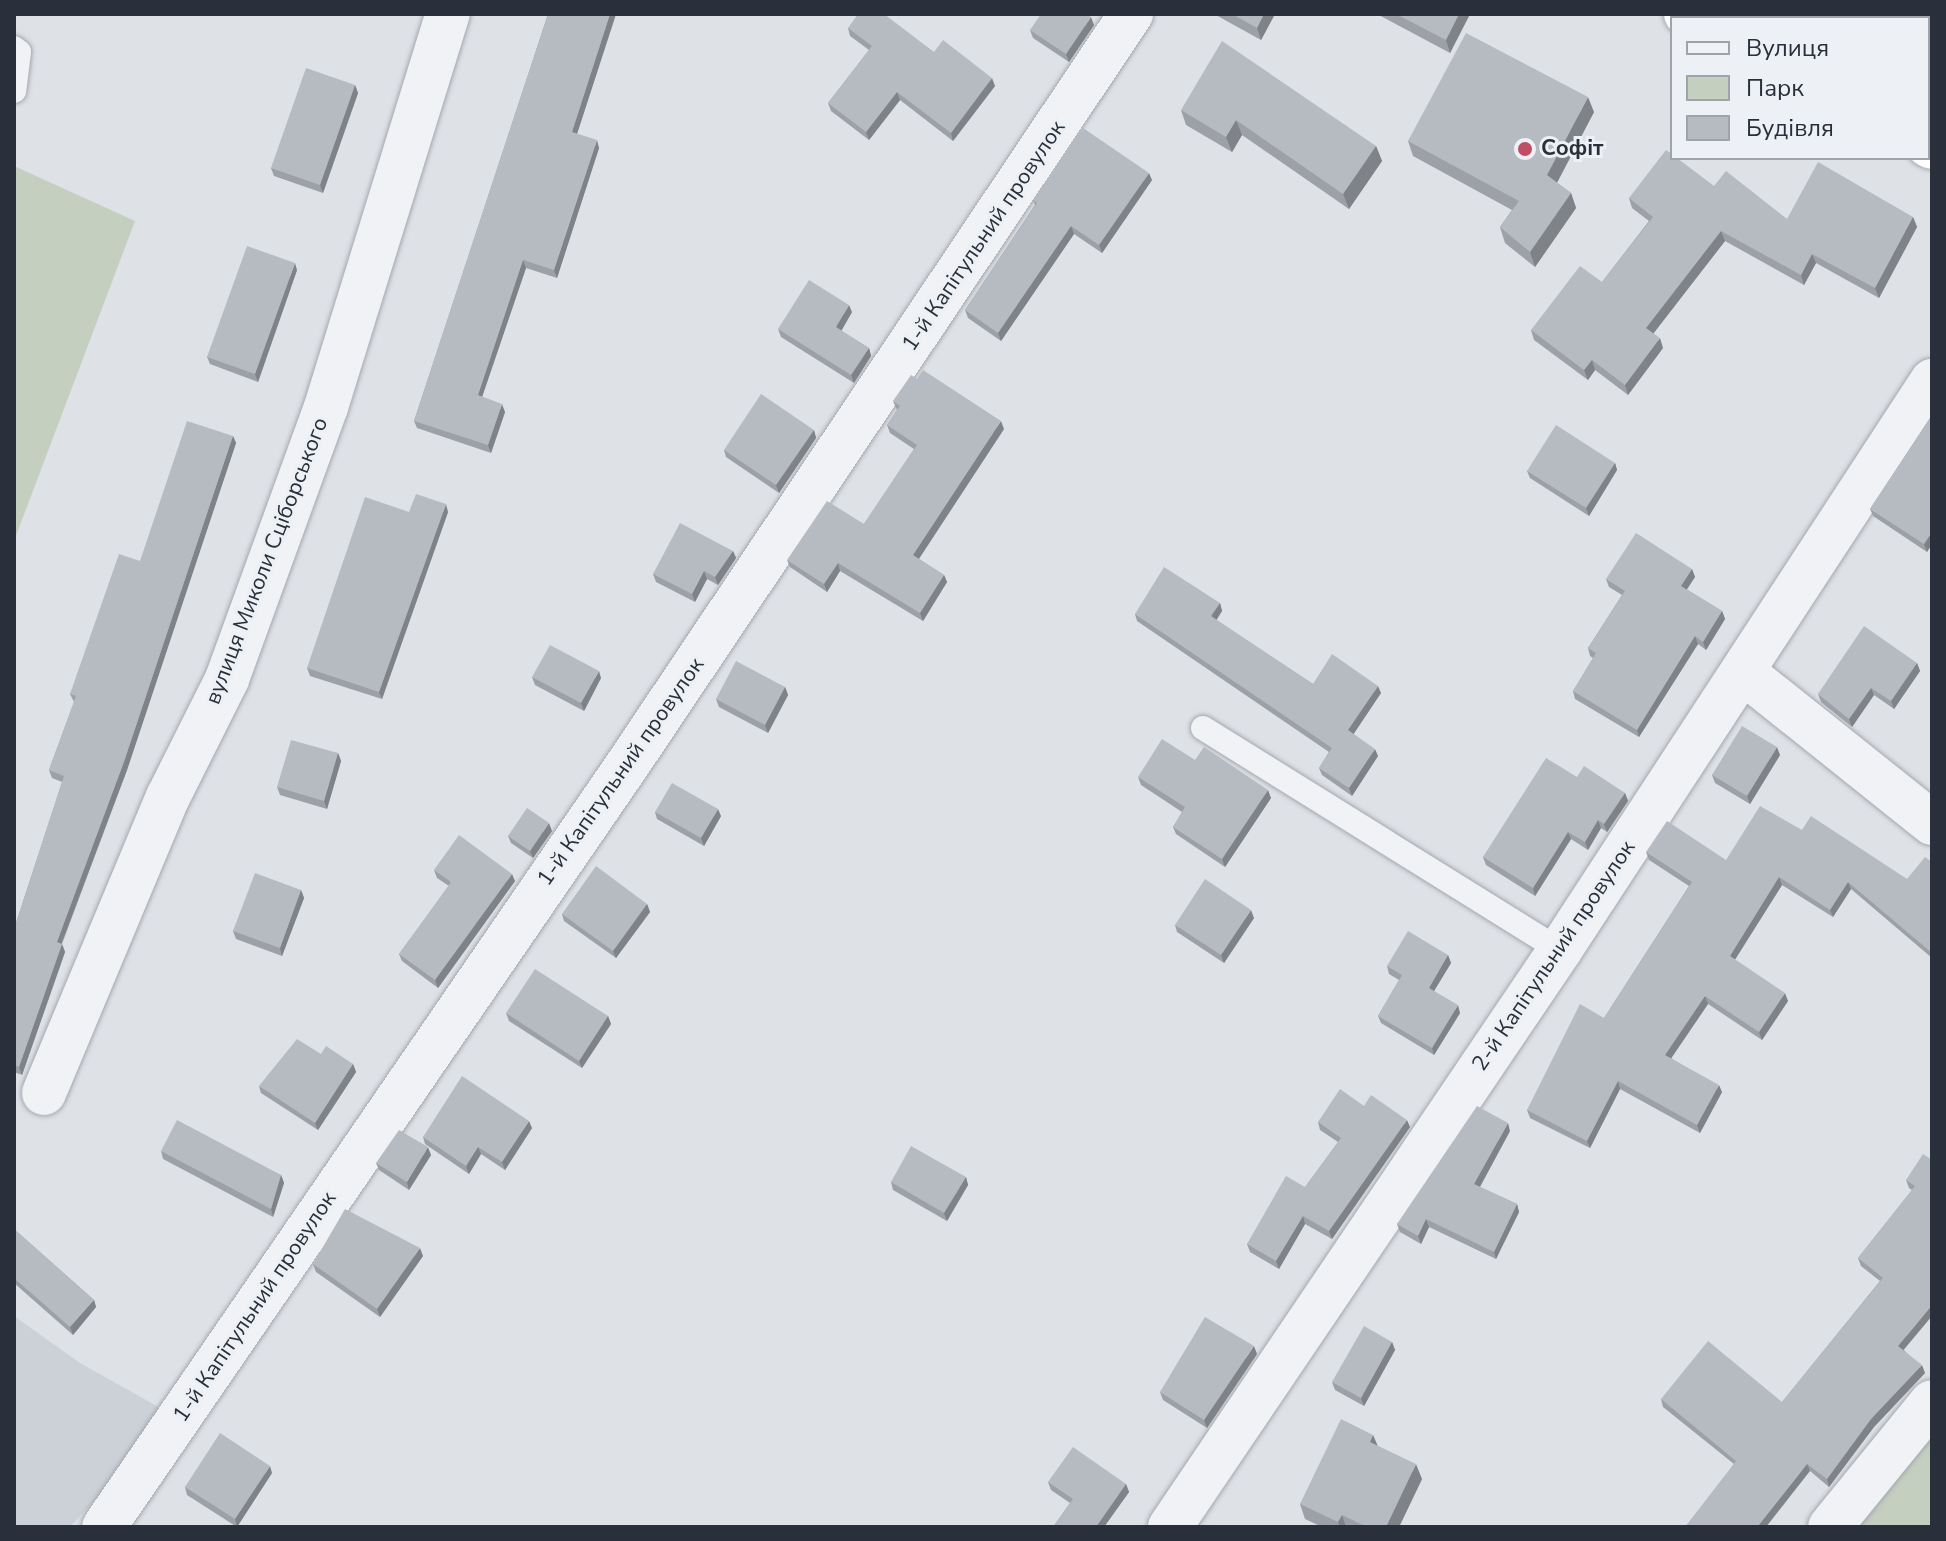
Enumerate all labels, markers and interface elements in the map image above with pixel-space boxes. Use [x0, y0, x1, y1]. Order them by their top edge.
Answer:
legend [1670, 16, 1930, 160]
text: Вулиця [1746, 32, 1829, 64]
text: Парк [1746, 72, 1804, 104]
text: Будівля [1746, 112, 1834, 144]
street label: 1-й Капітульний провулок [897, 116, 1071, 356]
place label: Софіт [1541, 136, 1603, 162]
marker: Софіт [1516, 140, 1534, 158]
street label: вулиця Миколи Сціборського [200, 414, 334, 708]
street label: 1-й Капітульний провулок [532, 653, 710, 891]
street label: 2-й Капітульний провулок [1467, 836, 1641, 1076]
street label: 1-й Капітульний провулок [168, 1187, 342, 1427]

